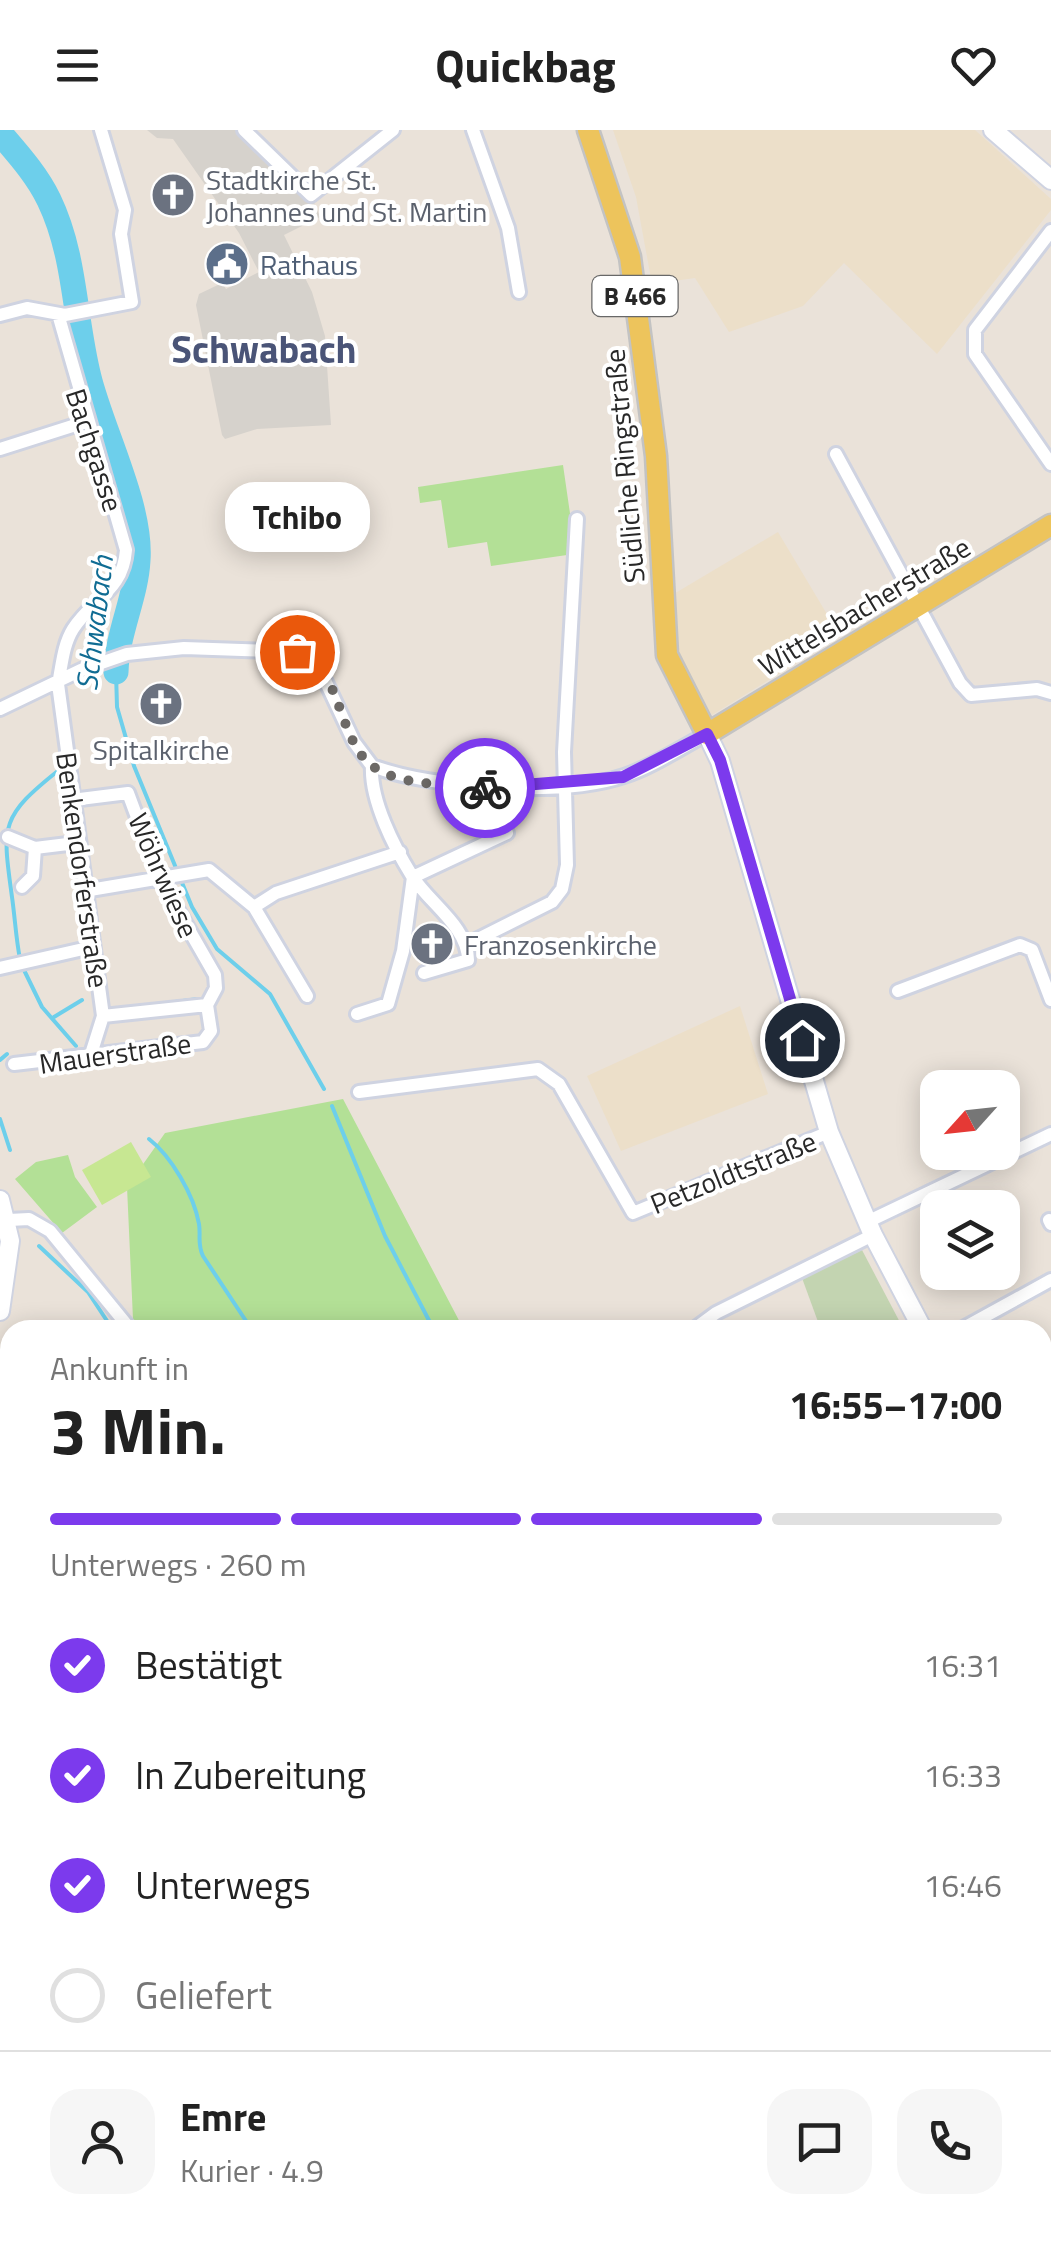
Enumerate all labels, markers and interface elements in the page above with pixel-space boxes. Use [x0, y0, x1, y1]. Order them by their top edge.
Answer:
text: Quickbag [435, 31, 616, 99]
icon: menu [50, 38, 105, 93]
icon: heart [946, 38, 1001, 93]
place label: Stadtkirche St. Johannes und St. Martin [206, 158, 487, 233]
church icon: Stadtkirche St. Johannes und St. Martin [150, 172, 196, 218]
public building icon: Rathaus [204, 241, 250, 287]
place label: Rathaus [260, 243, 358, 286]
road number: B 466 [592, 276, 678, 316]
district label: Schwabach [171, 320, 357, 378]
street label: Südliche Ringstraße [592, 347, 656, 585]
street label: Bachgasse [55, 383, 135, 517]
callout: Tchibo [224, 482, 370, 552]
text: Tchibo [253, 493, 342, 541]
street label: Wittelsbacherstraße [750, 526, 978, 686]
water label: Schwabach [63, 552, 125, 693]
pin [255, 610, 340, 695]
icon: bag [270, 625, 325, 680]
church icon: Spitalkirche [138, 681, 184, 727]
place label: Spitalkirche [93, 728, 229, 771]
courier [435, 738, 535, 838]
street label: Benkendorferstraße [45, 749, 121, 991]
icon: bike [458, 761, 513, 816]
street label: Wöhrwiese [117, 806, 211, 944]
church icon: Franzosenkirche [409, 921, 455, 967]
place label: Franzosenkirche [464, 923, 657, 966]
pin [760, 998, 845, 1083]
icon: home [775, 1013, 830, 1068]
street label: Mauerstraße [36, 1021, 194, 1085]
north arrow [920, 1070, 1020, 1170]
map controls [920, 1070, 1020, 1290]
street label: Petzoldtstraße [643, 1119, 823, 1225]
button: layers [920, 1190, 1020, 1290]
text: Ankunft in [50, 1344, 189, 1392]
text: 16:55–17:00 [789, 1376, 1002, 1434]
text: 3 Min. [50, 1380, 226, 1479]
text: Unterwegs · 260 m [50, 1540, 306, 1588]
text: Bestätigt [135, 1636, 282, 1694]
icon: check [50, 1638, 105, 1693]
text: 16:31 [923, 1641, 1002, 1689]
text: In Zubereitung [135, 1746, 366, 1804]
icon: check [50, 1748, 105, 1803]
text: 16:33 [923, 1751, 1002, 1799]
text: Unterwegs [135, 1856, 311, 1914]
icon: check [50, 1858, 105, 1913]
text: 16:46 [923, 1861, 1002, 1909]
text: Geliefert [135, 1966, 272, 2024]
text: Emre [180, 2088, 266, 2146]
button: person [50, 2089, 155, 2194]
button: chat [767, 2089, 872, 2194]
button: phone [897, 2089, 1002, 2194]
text: Kurier · 4.9 [180, 2146, 324, 2194]

